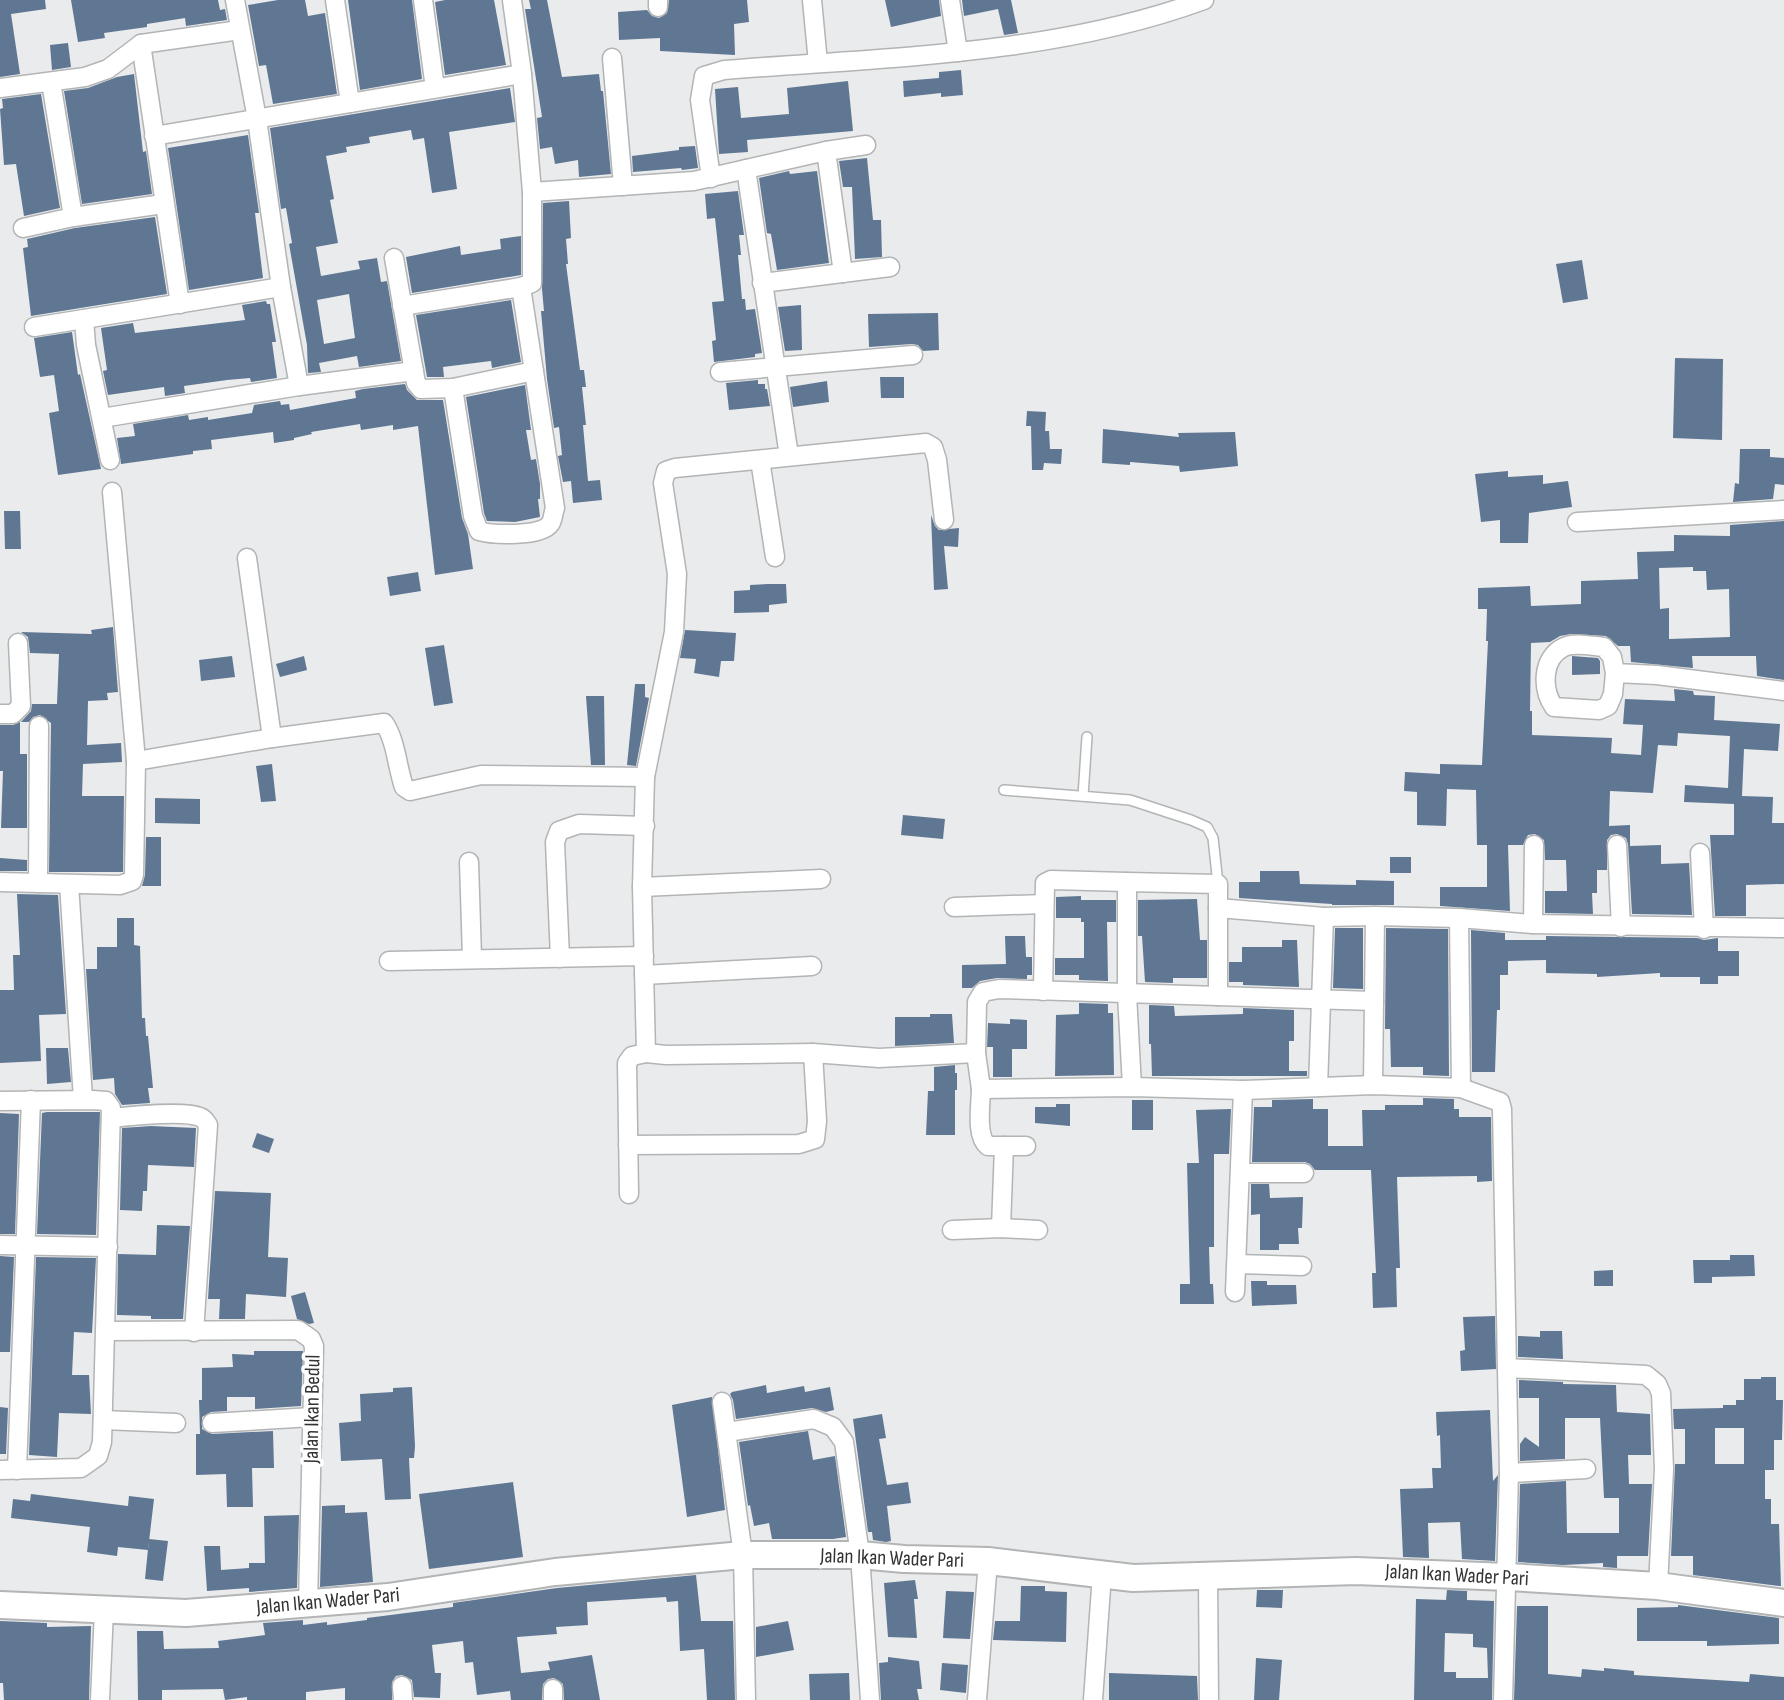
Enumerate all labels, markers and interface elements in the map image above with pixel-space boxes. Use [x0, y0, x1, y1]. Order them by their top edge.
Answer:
street label: Jalan Ikan Bedul [299, 1354, 325, 1465]
street label: Jalan Ikan Wader Pari [819, 1543, 964, 1573]
street label: Jalan Ikan Wader Pari [1384, 1559, 1529, 1591]
street label: Jalan Ikan Wader Pari [254, 1582, 401, 1620]

